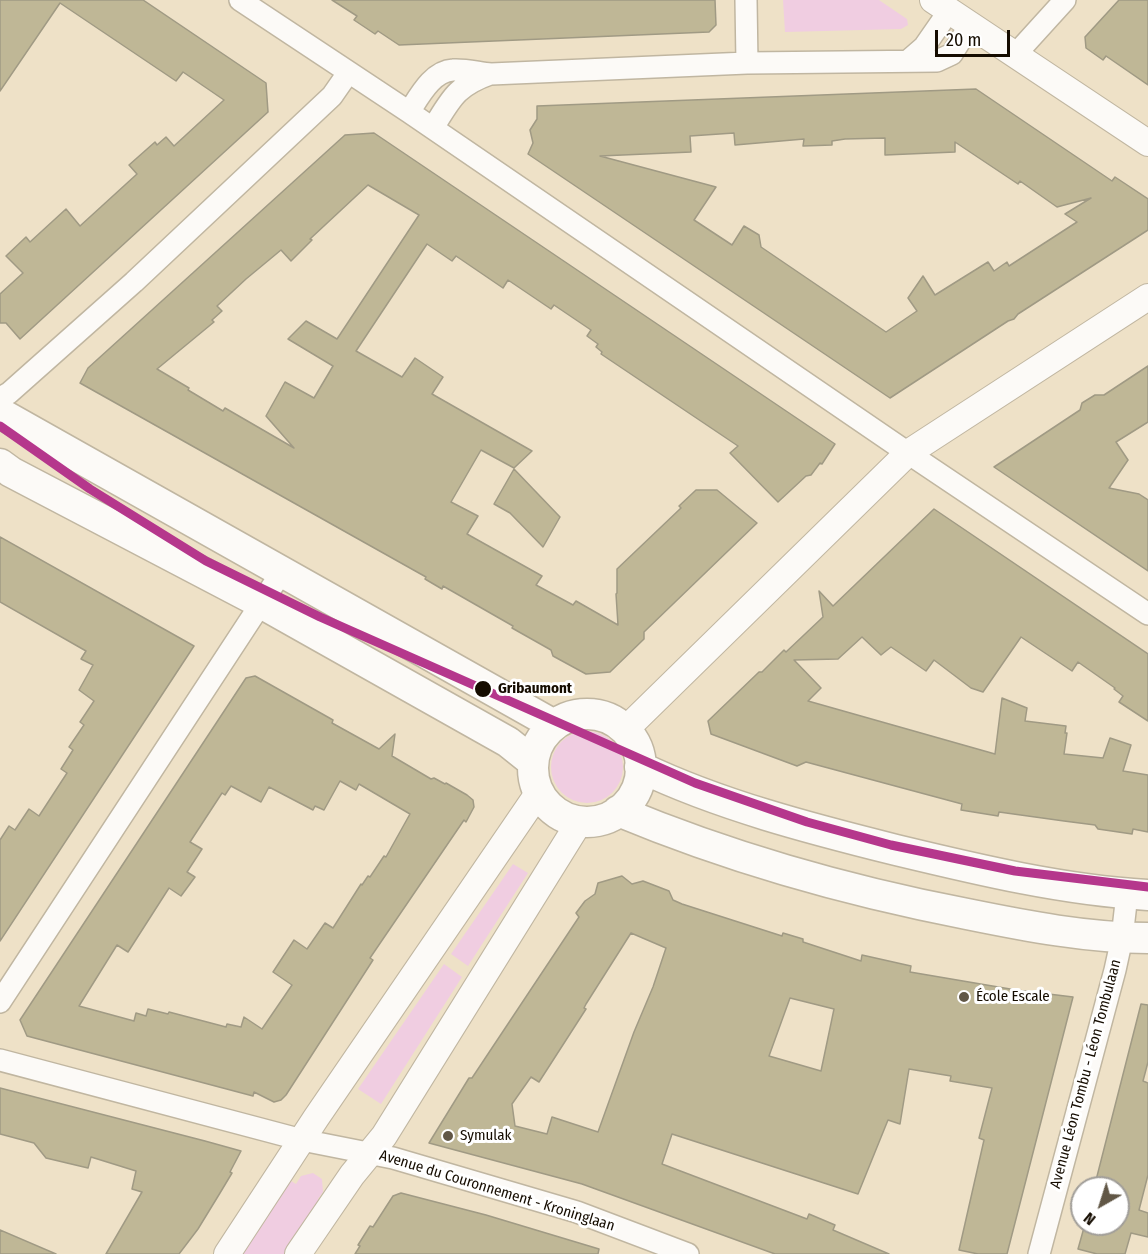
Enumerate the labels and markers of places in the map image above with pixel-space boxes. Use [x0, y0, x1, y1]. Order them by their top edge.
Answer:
marker: Gribaumont [473, 679, 493, 699]
place label: Gribaumont [498, 680, 572, 698]
place label: École Escale [976, 988, 1050, 1006]
marker: École Escale [957, 990, 971, 1004]
place label: Symulak [460, 1127, 512, 1145]
marker: Symulak [441, 1129, 455, 1143]

